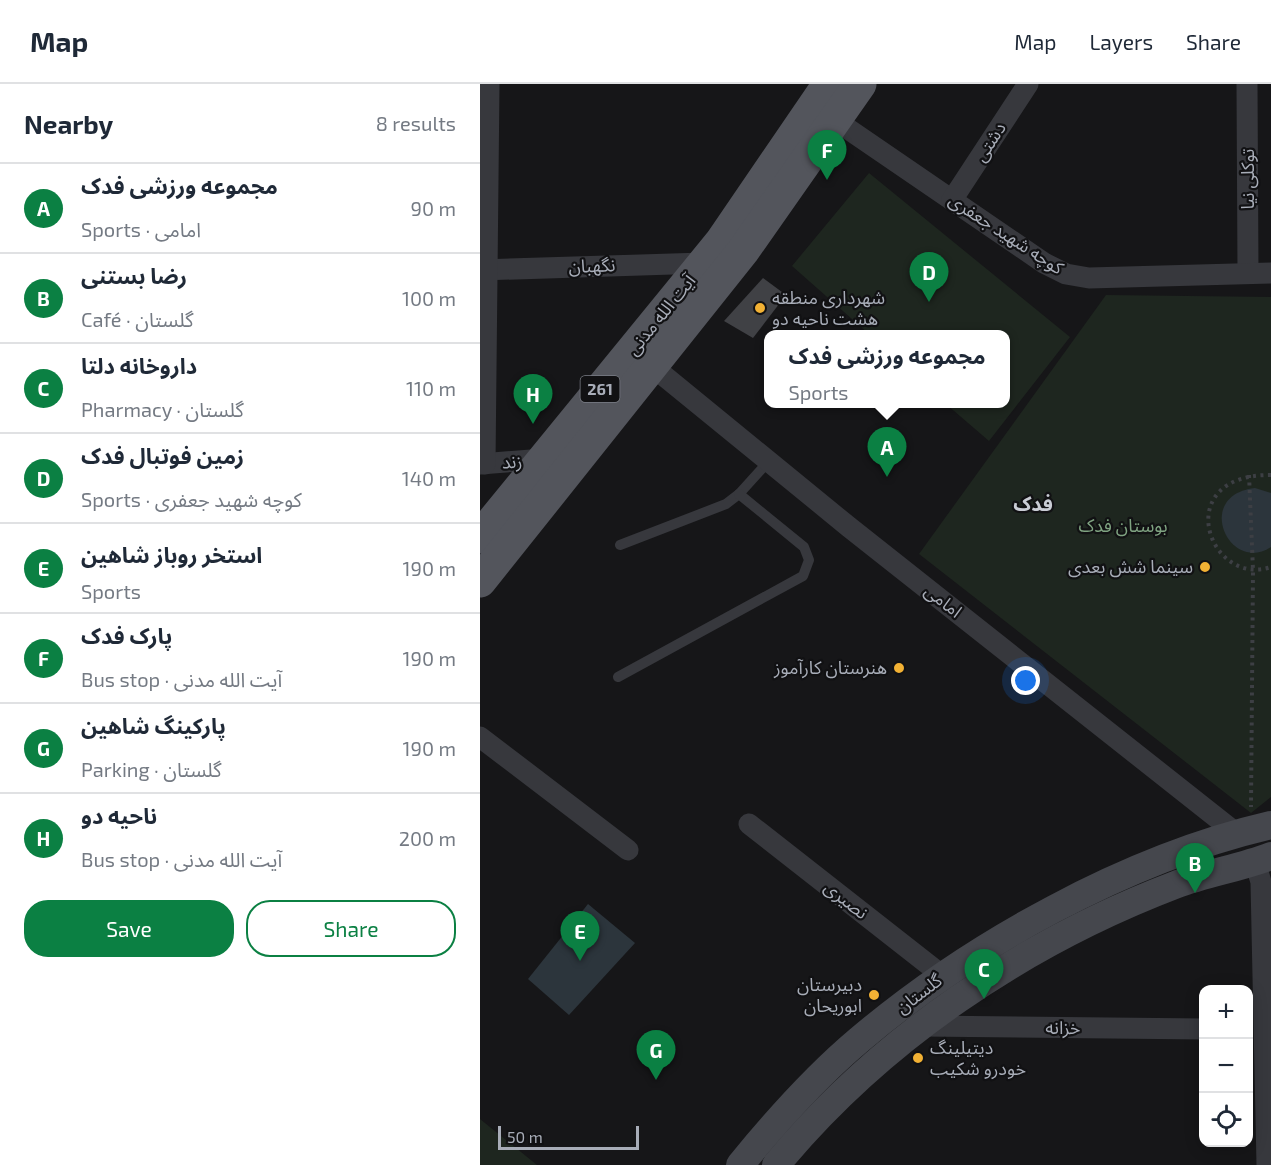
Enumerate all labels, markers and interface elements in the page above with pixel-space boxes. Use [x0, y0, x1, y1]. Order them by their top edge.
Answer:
text: Map [30, 24, 88, 58]
text: Map [1014, 29, 1056, 54]
text: Layers [1089, 29, 1153, 54]
text: Share [1186, 29, 1241, 54]
text: Nearby [24, 108, 113, 139]
text: 8 results [376, 111, 456, 135]
street label: دشتی [968, 118, 1011, 166]
pin: F [808, 130, 846, 180]
street label: توکلی نیا [1236, 149, 1259, 209]
text: مجموعه ورزشی فدک [81, 172, 278, 198]
street label: کوچه شهید جعفری [944, 188, 1069, 280]
text: A [37, 196, 50, 220]
text: 90 m [411, 196, 456, 220]
text: Sports · امامی [81, 217, 201, 241]
pin: D [910, 252, 948, 302]
street label: نگهبان [568, 253, 616, 278]
text: رضا بستنی [81, 262, 187, 288]
street label: آیت الله مدنی [621, 269, 701, 360]
text: B [37, 286, 50, 310]
text: 100 m [402, 286, 456, 310]
place label: شهرداری منطقه هشت ناحیه دو [772, 286, 885, 329]
marker: شهرداری منطقه هشت ناحیه دو [753, 301, 767, 315]
text: Café · گلستان [81, 307, 193, 331]
popup [764, 330, 1010, 408]
text: مجموعه ورزشی فدک [789, 342, 985, 368]
text: داروخانه دلتا [81, 352, 197, 378]
pin: H [514, 374, 552, 424]
text: C [38, 376, 49, 400]
text: 110 m [406, 376, 456, 400]
road number: 261 [580, 376, 620, 402]
text: Sports [789, 380, 849, 404]
text: Pharmacy · گلستان [81, 397, 244, 421]
pin: A [868, 428, 906, 477]
text: زمین فوتبال فدک [81, 442, 244, 468]
street label: زند [501, 449, 523, 474]
text: D [37, 466, 50, 490]
text: 140 m [402, 466, 456, 490]
text: Sports · کوچه شهید جعفری [81, 487, 302, 511]
district label: فدک [1013, 491, 1053, 515]
park label: بوستان فدک [1078, 514, 1168, 537]
text: استخر روباز شاهین [81, 541, 262, 567]
place label: سینما شش بعدی [1068, 555, 1193, 578]
text: E [38, 556, 49, 580]
text: 190 m [403, 556, 456, 580]
marker: سینما شش بعدی [1198, 560, 1212, 574]
text: Sports [81, 579, 141, 603]
street label: امامی [920, 579, 967, 622]
text: پارک فدک [81, 622, 172, 648]
text: F [38, 646, 49, 670]
text: 190 m [403, 646, 456, 670]
place label: هنرستان کارآموز [773, 656, 887, 679]
marker: هنرستان کارآموز [892, 661, 906, 675]
your location [1011, 666, 1040, 695]
text: Bus stop · آیت الله مدنی [81, 667, 282, 691]
text: پارکینگ شاهین [81, 712, 226, 738]
text: G [37, 736, 50, 760]
text: 190 m [403, 736, 456, 760]
text: Parking · گلستان [81, 757, 222, 781]
text: ناحیه دو [81, 802, 157, 828]
text: H [37, 826, 50, 850]
text: 200 m [399, 826, 456, 850]
pin: B [1176, 844, 1214, 893]
text: Bus stop · آیت الله مدنی [81, 847, 282, 871]
street label: نصیری [820, 875, 873, 924]
button: Save [24, 900, 234, 957]
button: Share [246, 900, 456, 957]
pin: E [560, 912, 600, 961]
pin: C [964, 950, 1004, 999]
street label: گلستان [891, 968, 947, 1019]
place label: دبیرستان ابوریحان [797, 973, 862, 1017]
map controls [1199, 985, 1253, 1147]
button: + [1199, 985, 1253, 1039]
marker: دبیرستان ابوریحان [867, 988, 881, 1002]
street label: خزانه [1045, 1016, 1081, 1039]
pin: G [636, 1030, 675, 1080]
place label: دیتیلینگ خودرو شکیب [930, 1036, 1026, 1080]
button: − [1199, 1039, 1253, 1093]
marker: دیتیلینگ خودرو شکیب [911, 1051, 925, 1065]
button: locate [1199, 1093, 1253, 1147]
scale bar [498, 1123, 639, 1150]
text: 50 m [507, 1127, 543, 1146]

